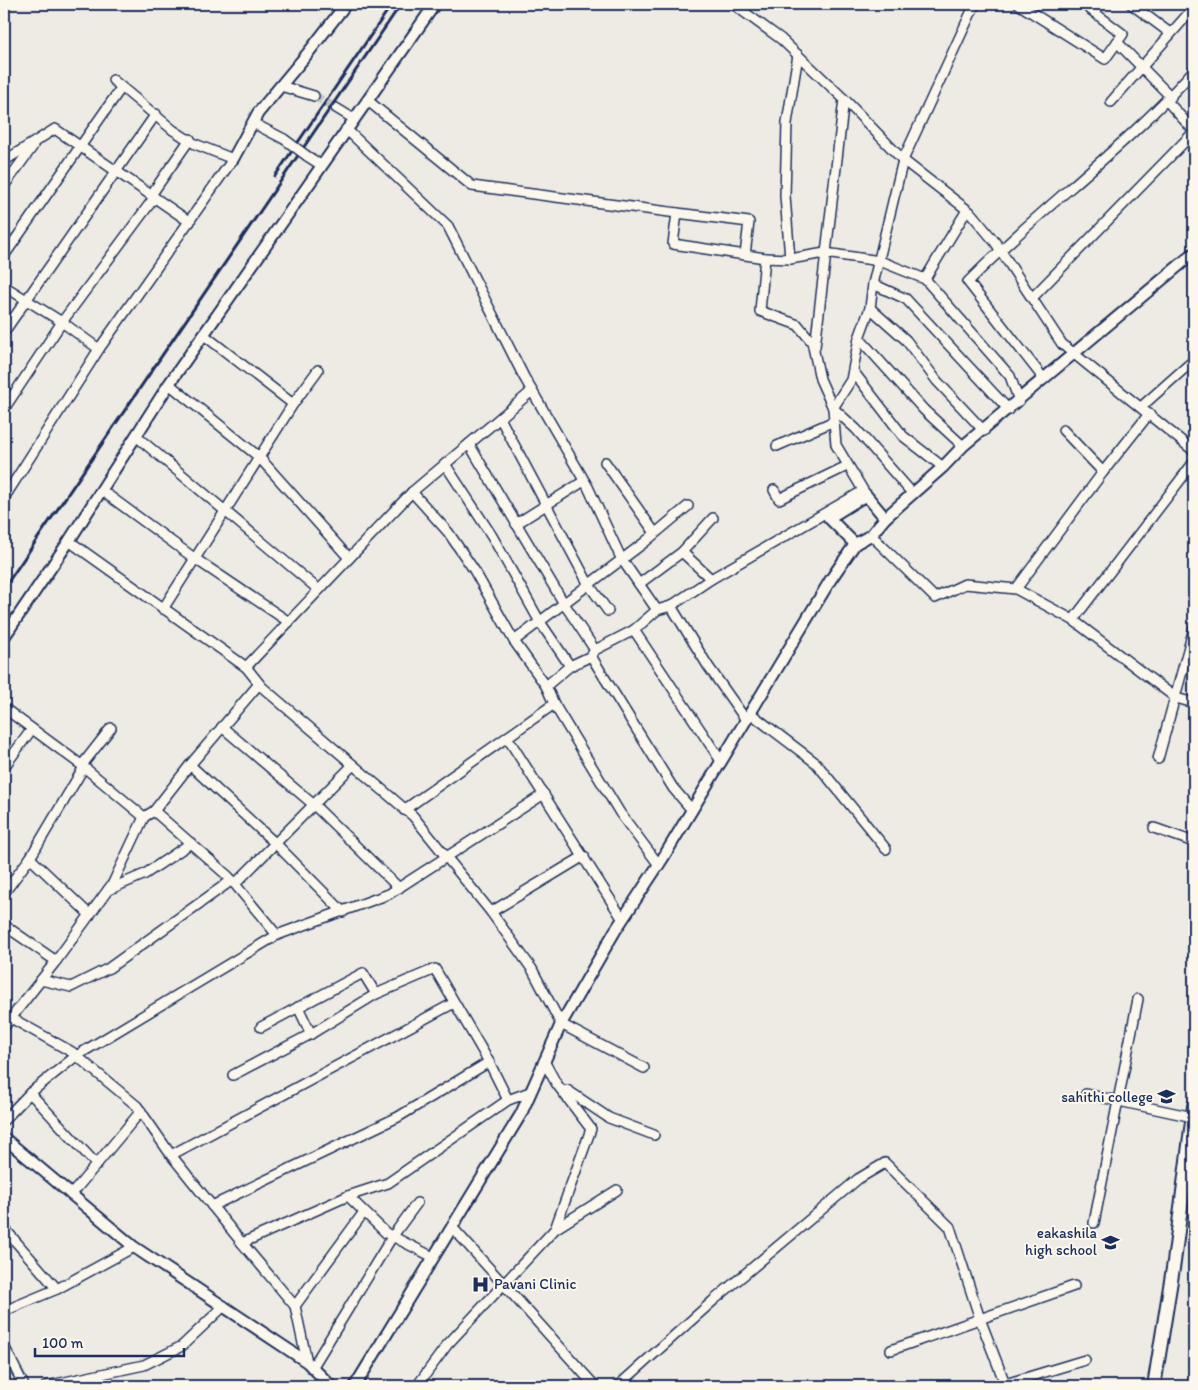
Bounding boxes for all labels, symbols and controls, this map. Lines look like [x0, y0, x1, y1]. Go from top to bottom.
school or university icon: sahithi college [1157, 1087, 1177, 1107]
place label: sahithi college [1061, 1088, 1153, 1106]
place label: eakashila high school [1025, 1224, 1098, 1259]
school or university icon: eakashila high school [1101, 1232, 1121, 1252]
hospital icon: Pavani Clinic [470, 1274, 490, 1294]
place label: Pavani Clinic [494, 1275, 576, 1293]
scale bar [35, 1325, 184, 1357]
text: 100 m [42, 1334, 84, 1352]

